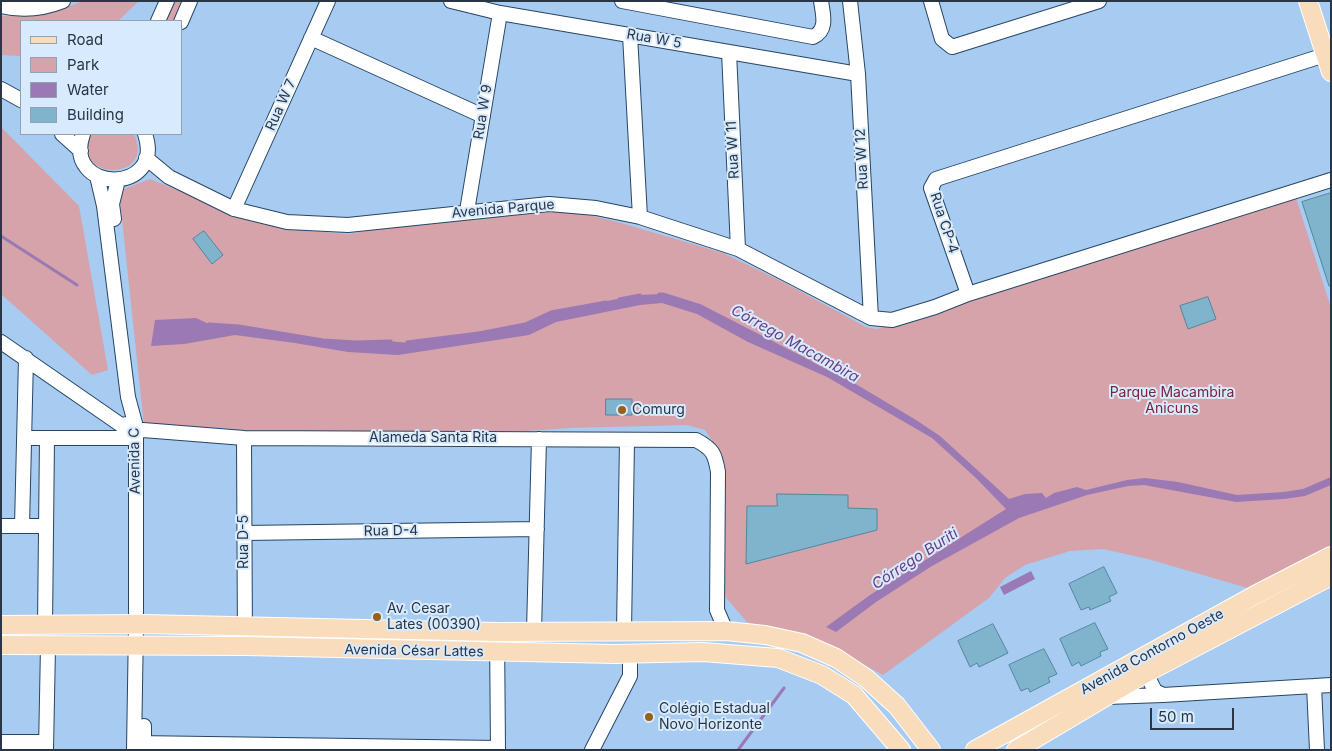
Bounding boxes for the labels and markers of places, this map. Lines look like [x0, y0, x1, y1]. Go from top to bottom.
place label: Comurg [632, 402, 685, 418]
marker: Comurg [616, 404, 628, 416]
place label: Av. Cesar Lates (00390) [387, 601, 481, 634]
marker: Av. Cesar Lates (00390) [371, 611, 383, 623]
place label: Colégio Estadual Novo Horizonte [659, 701, 770, 734]
marker: Colégio Estadual Novo Horizonte [643, 711, 655, 723]

